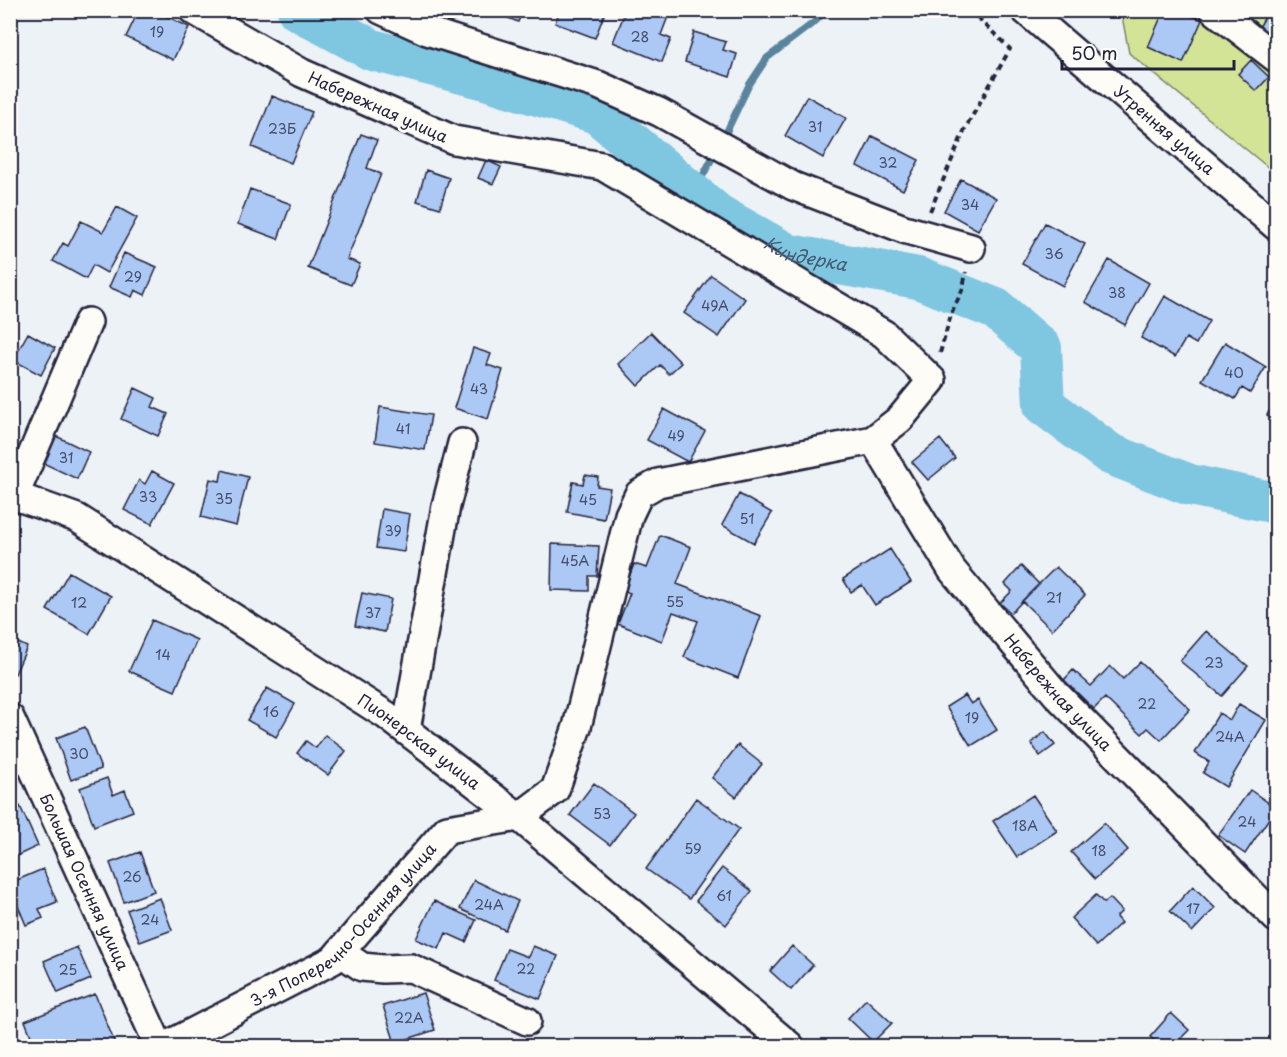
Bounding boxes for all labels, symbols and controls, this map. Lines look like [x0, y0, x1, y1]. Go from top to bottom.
house number: 19 [150, 21, 164, 42]
house number: 28 [631, 26, 649, 47]
scale bar [1062, 33, 1234, 71]
text: 50 m [1071, 39, 1118, 66]
street label: Набережная улица [305, 64, 452, 148]
street label: Утренняя улица [1109, 79, 1221, 180]
house number: 31 [808, 116, 822, 137]
house number: 23Б [268, 118, 296, 139]
house number: 32 [879, 152, 897, 173]
house number: 34 [961, 194, 979, 215]
water label: Киндерка [759, 228, 850, 277]
house number: 36 [1044, 243, 1064, 264]
house number: 29 [124, 266, 142, 287]
house number: 38 [1108, 282, 1126, 303]
house number: 49А [701, 295, 729, 316]
house number: 40 [1224, 362, 1244, 383]
house number: 43 [470, 378, 488, 399]
house number: 41 [396, 418, 410, 439]
house number: 49 [667, 425, 685, 446]
house number: 31 [59, 447, 73, 468]
house number: 33 [139, 486, 157, 507]
house number: 35 [215, 488, 233, 509]
house number: 45 [579, 489, 597, 510]
house number: 51 [740, 508, 754, 529]
house number: 39 [384, 520, 402, 541]
house number: 45А [561, 550, 590, 571]
house number: 21 [1046, 587, 1062, 608]
house number: 55 [666, 591, 684, 612]
house number: 12 [71, 592, 87, 613]
house number: 37 [365, 602, 382, 623]
street label: Набережная улица [999, 628, 1118, 756]
house number: 14 [155, 644, 171, 665]
house number: 23 [1205, 652, 1223, 673]
street label: Пионерская улица [354, 687, 486, 794]
house number: 22 [1138, 693, 1156, 714]
house number: 16 [263, 701, 279, 722]
house number: 19 [965, 707, 979, 728]
house number: 24А [1215, 726, 1245, 747]
house number: 30 [69, 743, 89, 764]
street label: Большая Осенняя улица [35, 789, 136, 974]
house number: 53 [593, 803, 611, 824]
house number: 24 [1238, 811, 1256, 832]
house number: 18А [1012, 815, 1038, 836]
street label: 3-я Поперечно-Осенняя улица [246, 837, 441, 1012]
house number: 59 [684, 838, 702, 859]
house number: 18 [1091, 840, 1107, 861]
house number: 26 [122, 866, 142, 887]
house number: 61 [716, 885, 732, 906]
house number: 24А [474, 894, 504, 915]
house number: 17 [1186, 898, 1200, 919]
house number: 24 [141, 909, 159, 930]
house number: 22 [517, 958, 535, 979]
house number: 25 [59, 959, 77, 980]
house number: 22А [394, 1007, 424, 1028]

